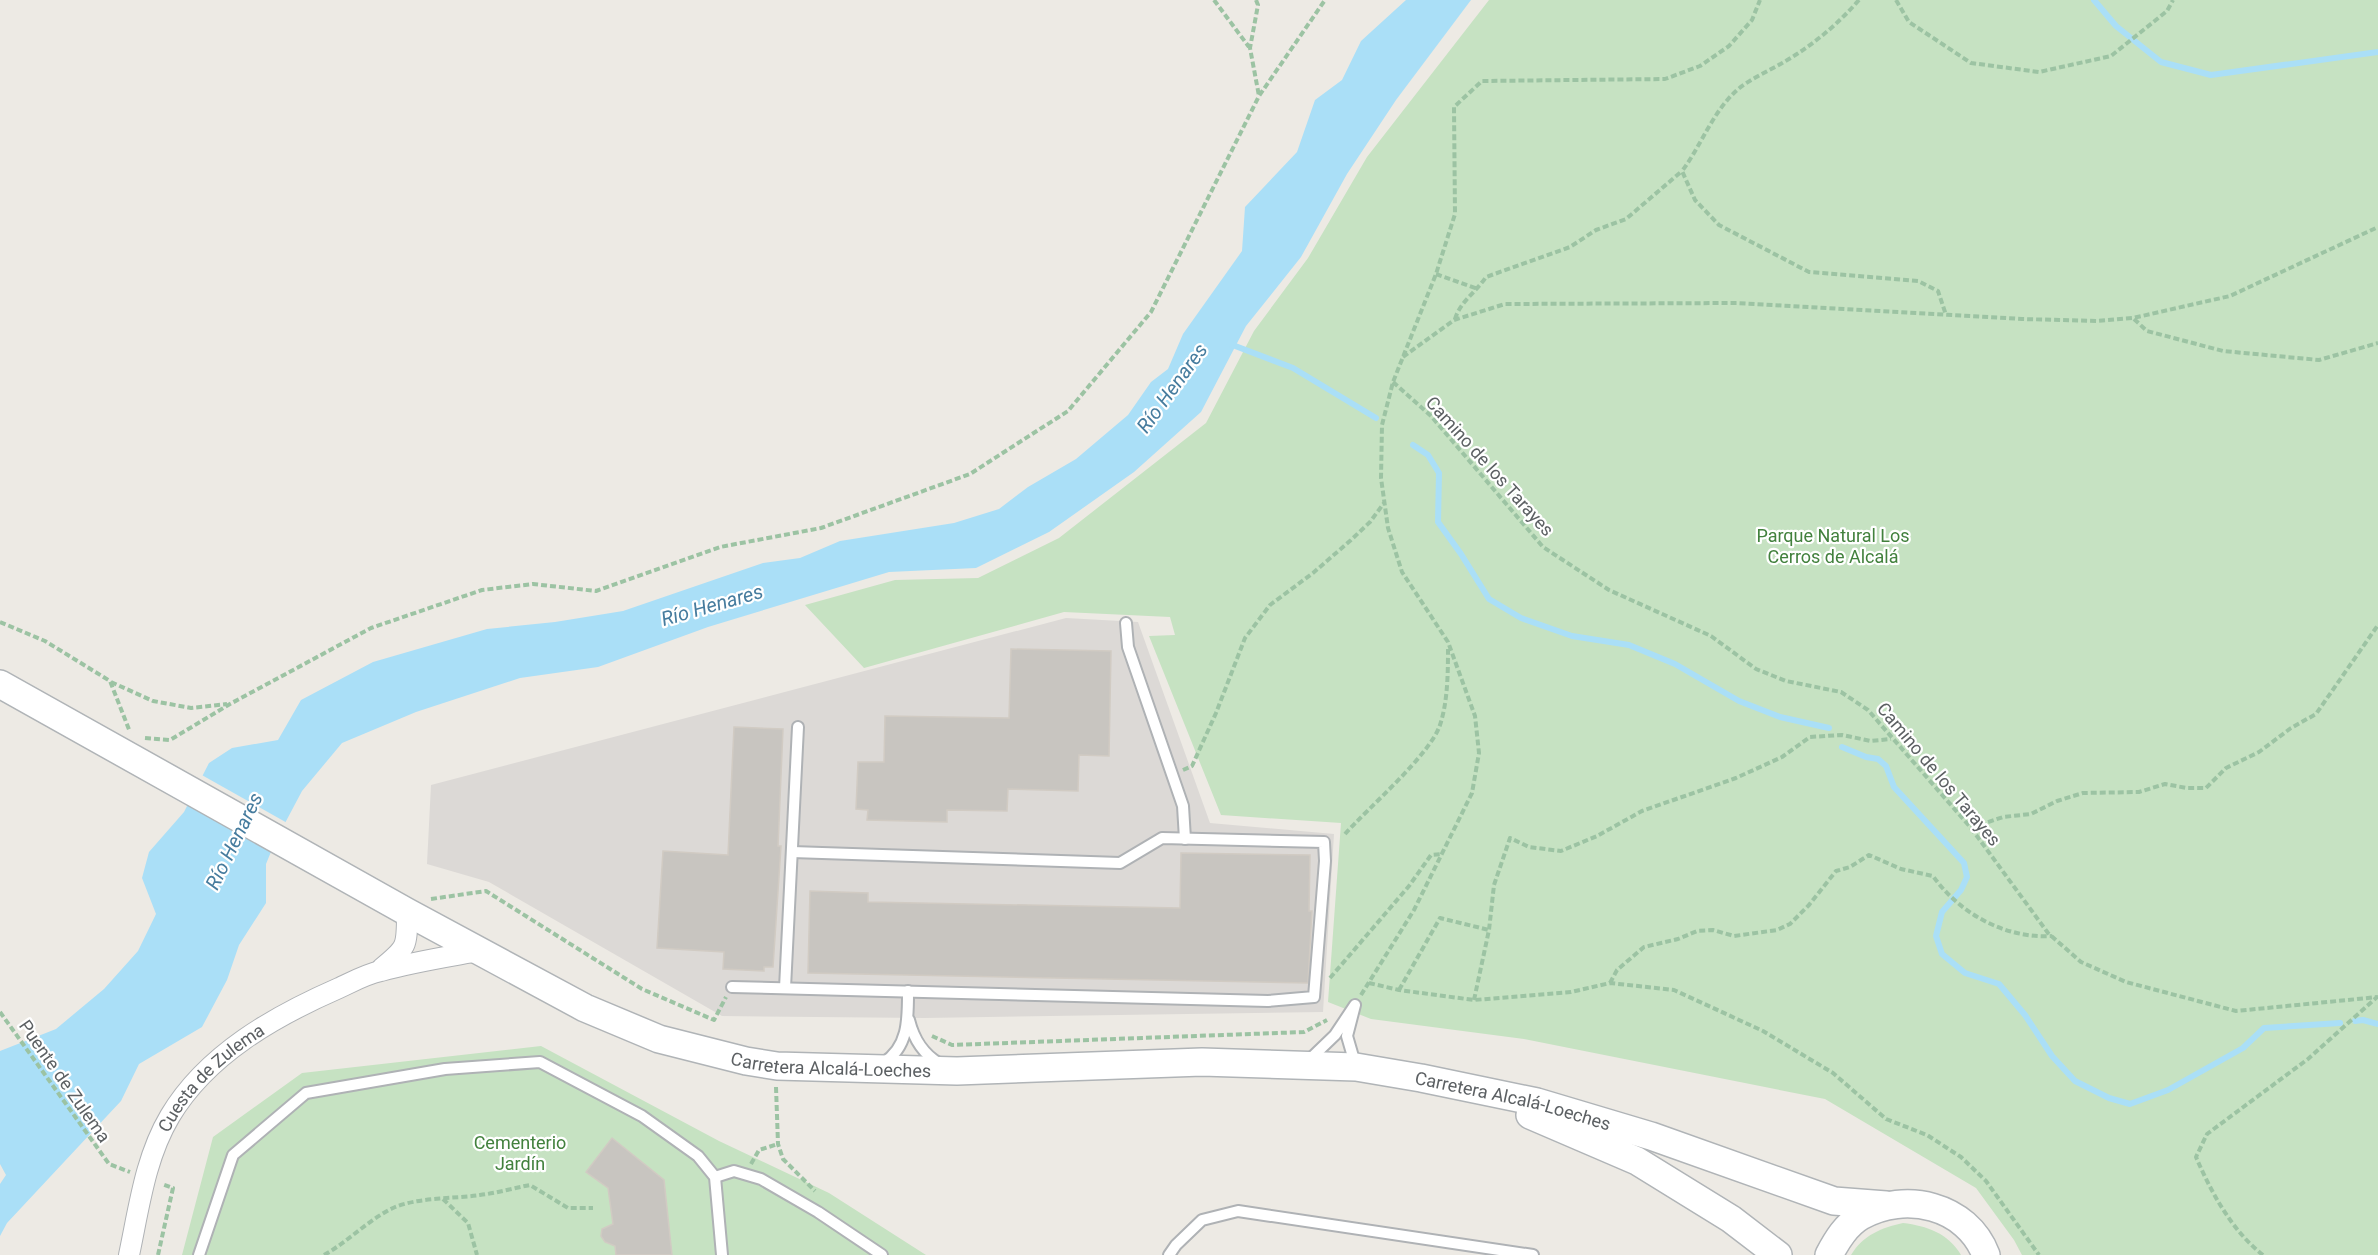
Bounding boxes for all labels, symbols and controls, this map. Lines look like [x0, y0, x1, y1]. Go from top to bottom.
water label: Río Henares [1131, 339, 1213, 437]
street label: Camino de los Tarayes [1422, 392, 1558, 540]
park label: Parque Natural Los Cerros de Alcalá [1756, 525, 1910, 567]
water label: Río Henares [658, 579, 766, 631]
street label: Camino de los Tarayes [1873, 698, 2005, 850]
water label: Río Henares [200, 789, 268, 893]
street label: Puente de Zulema [15, 1016, 115, 1146]
street label: Cuesta de Zulema [153, 1019, 268, 1135]
street label: Carretera Alcalá-Loeches [729, 1047, 932, 1081]
street label: Carretera Alcalá-Loeches [1413, 1067, 1613, 1134]
park label: Cementerio Jardín [474, 1132, 566, 1174]

